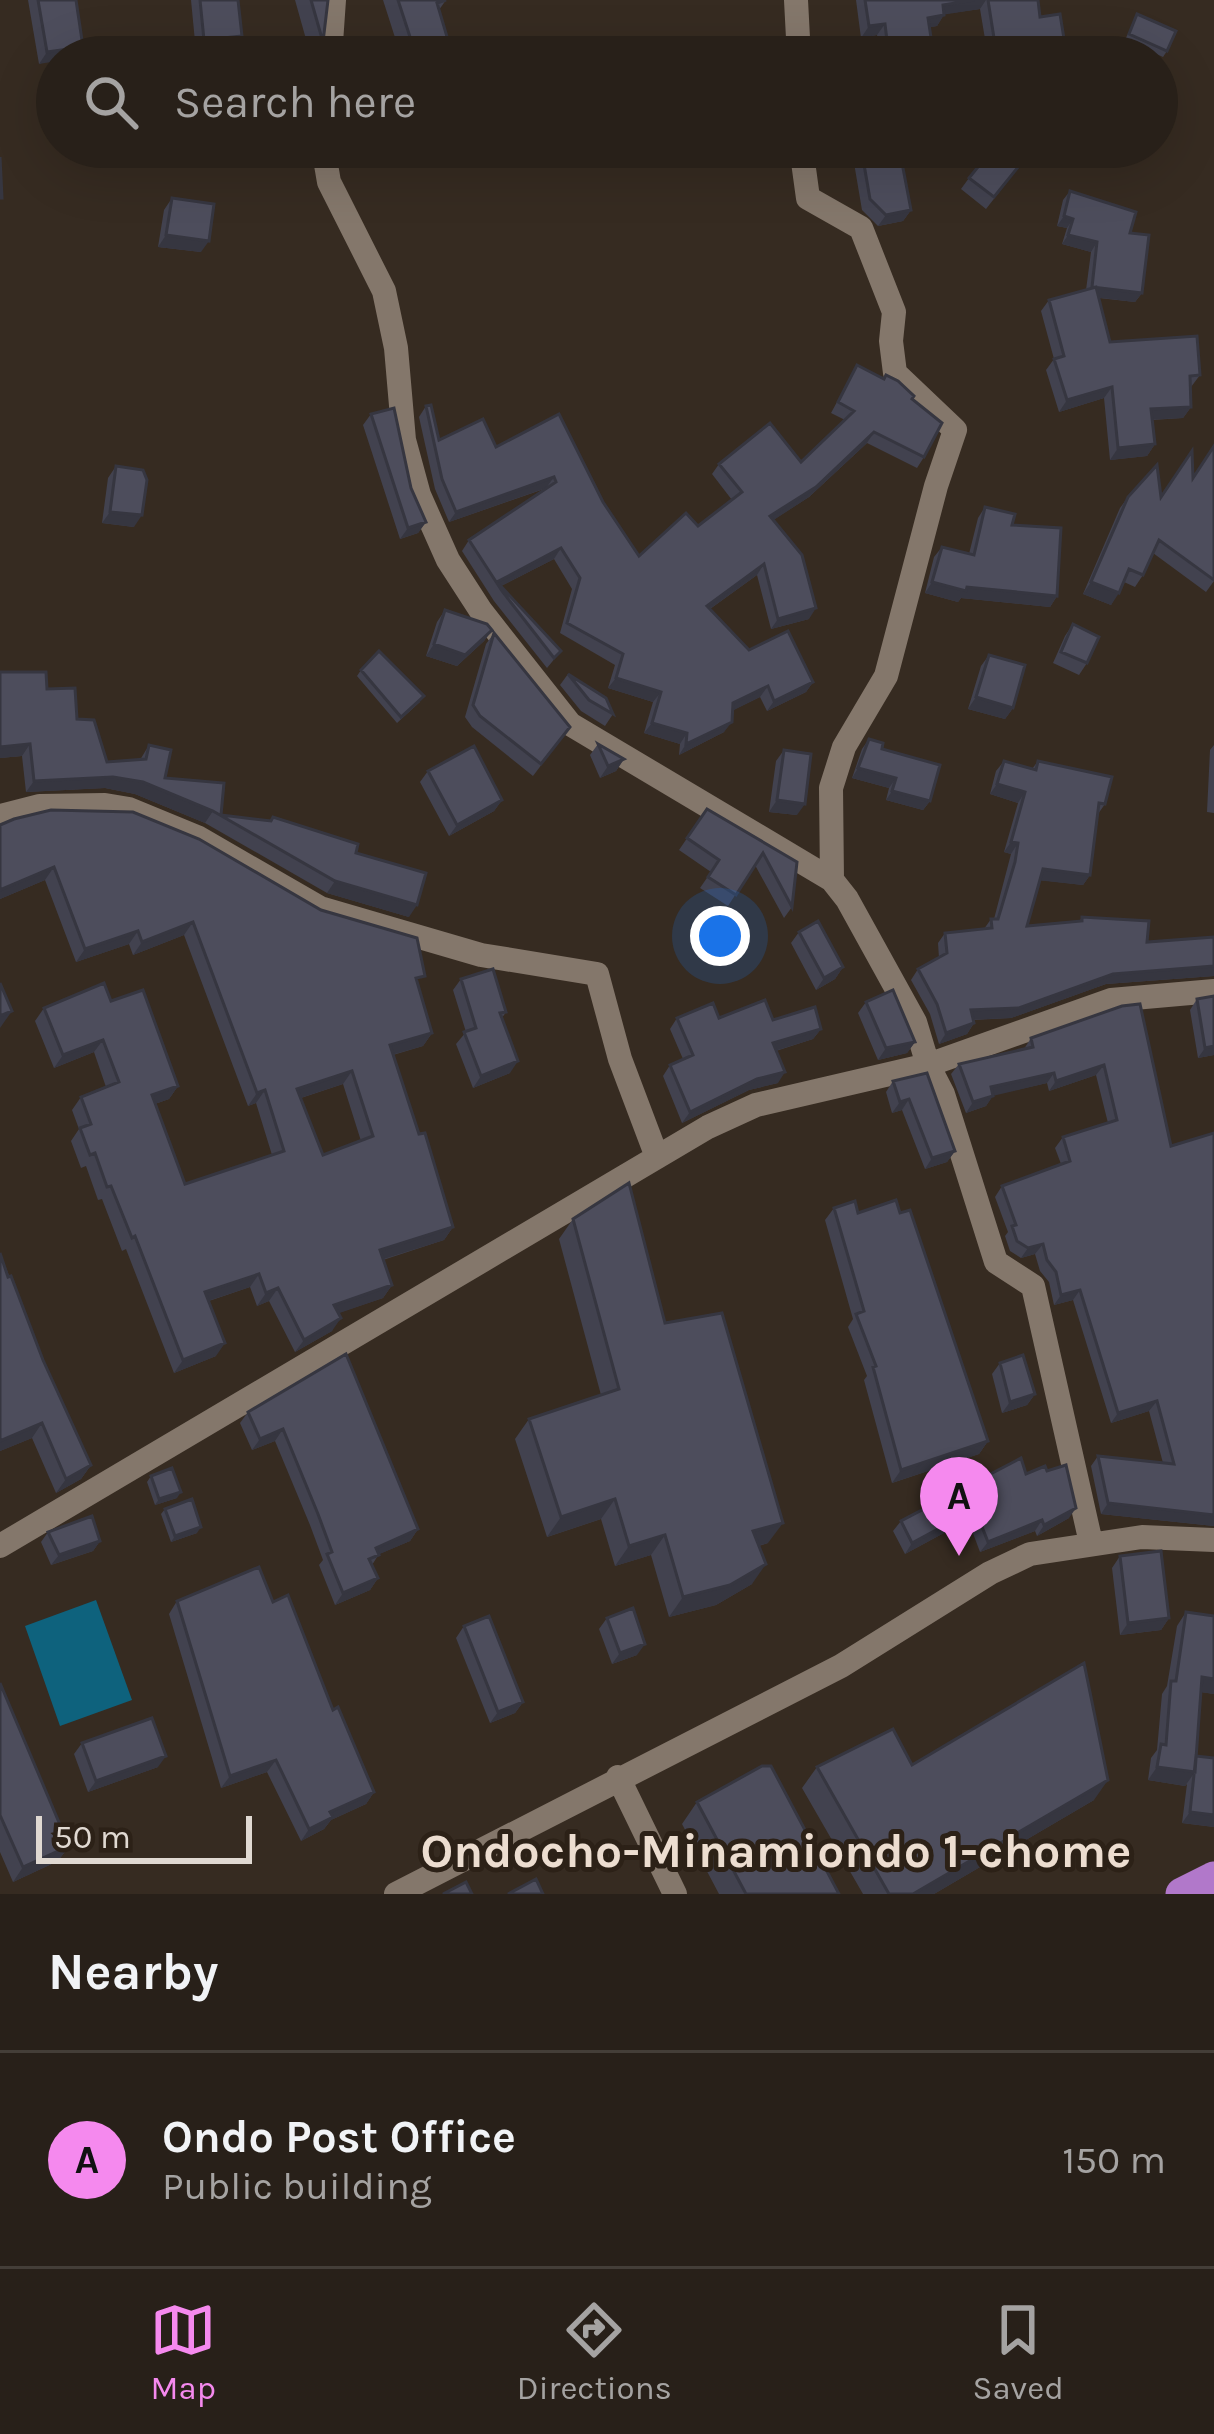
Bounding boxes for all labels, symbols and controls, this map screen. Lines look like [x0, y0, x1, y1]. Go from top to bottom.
search box [36, 36, 1178, 168]
icon: search [78, 69, 144, 135]
text: Search here [174, 76, 416, 128]
your location [690, 906, 750, 966]
pin: A [920, 1457, 998, 1556]
scale bar [36, 1810, 252, 1863]
text: 50 m [54, 1818, 131, 1856]
district label: Ondocho-Minamiondo 1-chome [420, 1823, 1132, 1879]
text: Nearby [48, 1942, 218, 2002]
text: Ondo Post Office [162, 2111, 516, 2163]
text: A [75, 2137, 99, 2183]
text: 150 m [1062, 2137, 1166, 2183]
text: Public building [162, 2163, 432, 2209]
tab: Map [150, 2297, 216, 2407]
tab: Directions [517, 2297, 672, 2407]
tab: Saved [973, 2297, 1064, 2407]

